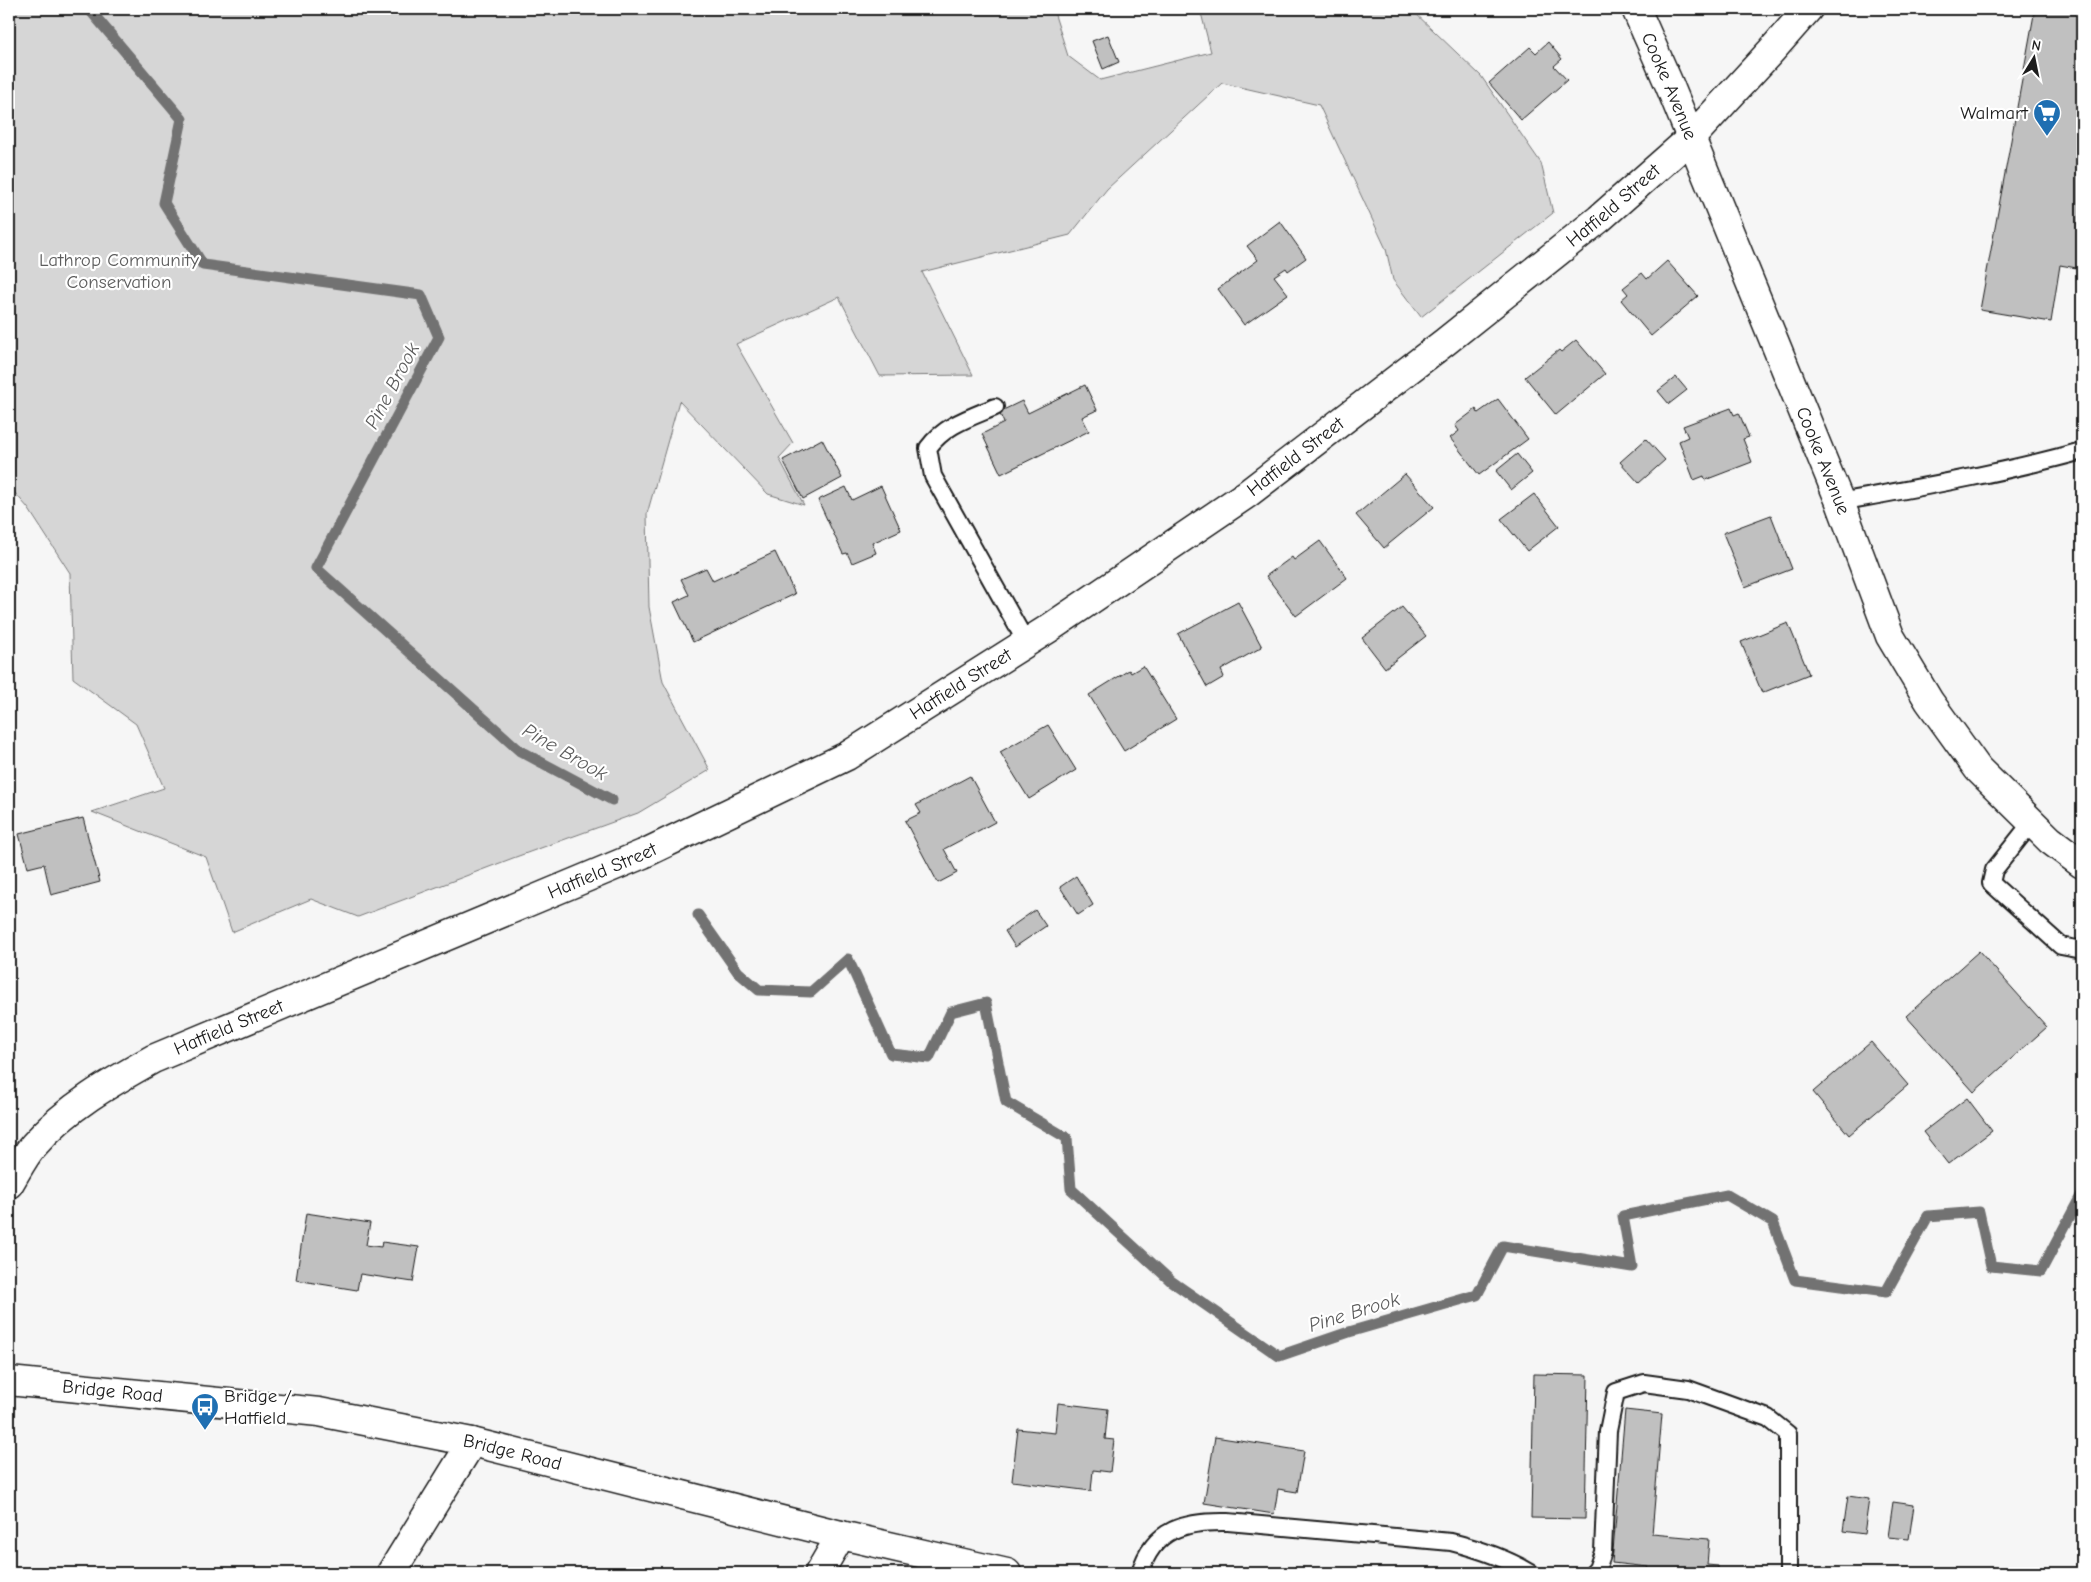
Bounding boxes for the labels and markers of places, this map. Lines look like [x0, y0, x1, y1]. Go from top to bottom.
supermarket icon: Walmart [2032, 98, 2062, 137]
place label: Walmart [1960, 102, 2029, 124]
place label: Bridge / Hatfield [224, 1385, 292, 1429]
bus stop icon: Bridge / Hatfield [190, 1392, 220, 1431]

